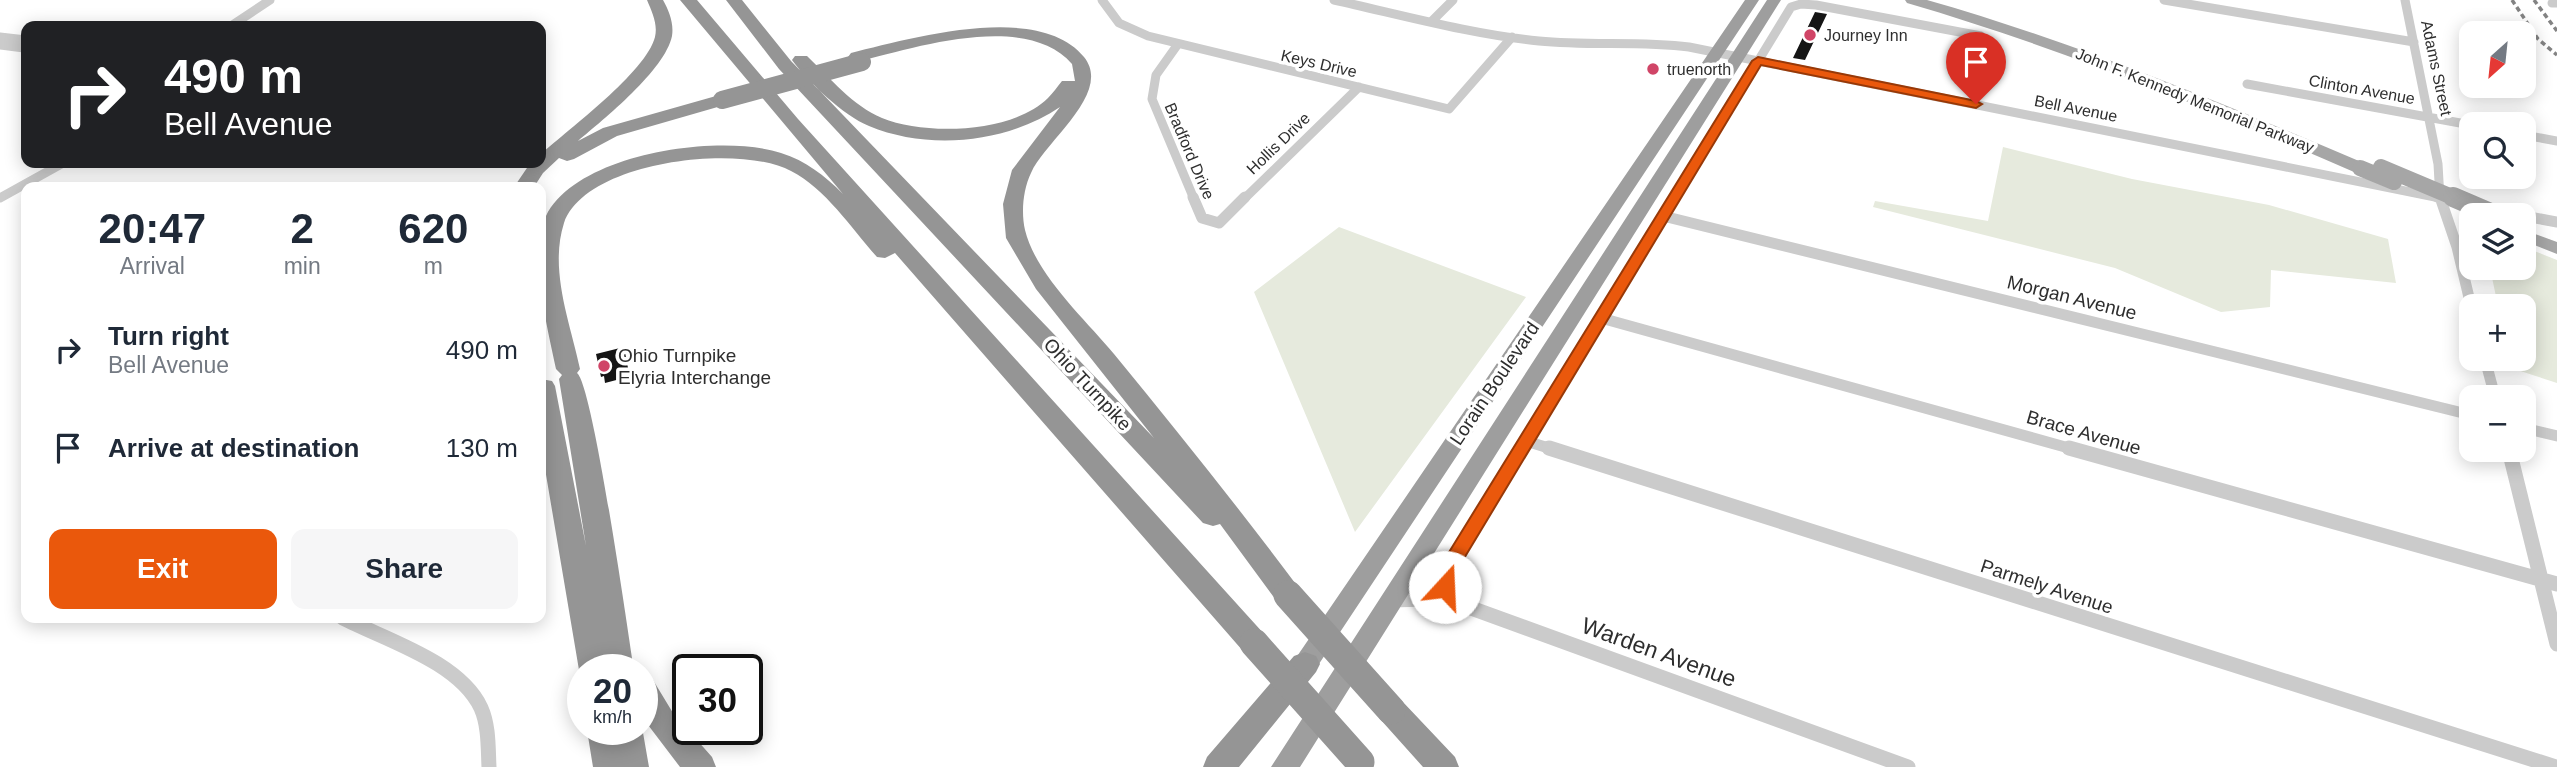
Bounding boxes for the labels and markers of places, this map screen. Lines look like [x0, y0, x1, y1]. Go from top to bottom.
marker: Journey Inn [1802, 27, 1818, 43]
place label: Journey Inn [1824, 27, 1908, 44]
pin [1946, 32, 2006, 104]
marker: truenorth [1645, 61, 1661, 77]
place label: truenorth [1667, 61, 1731, 78]
place label: Ohio Turnpike Elyria Interchange [618, 345, 771, 388]
marker: Ohio Turnpike Elyria Interchange [596, 358, 612, 374]

